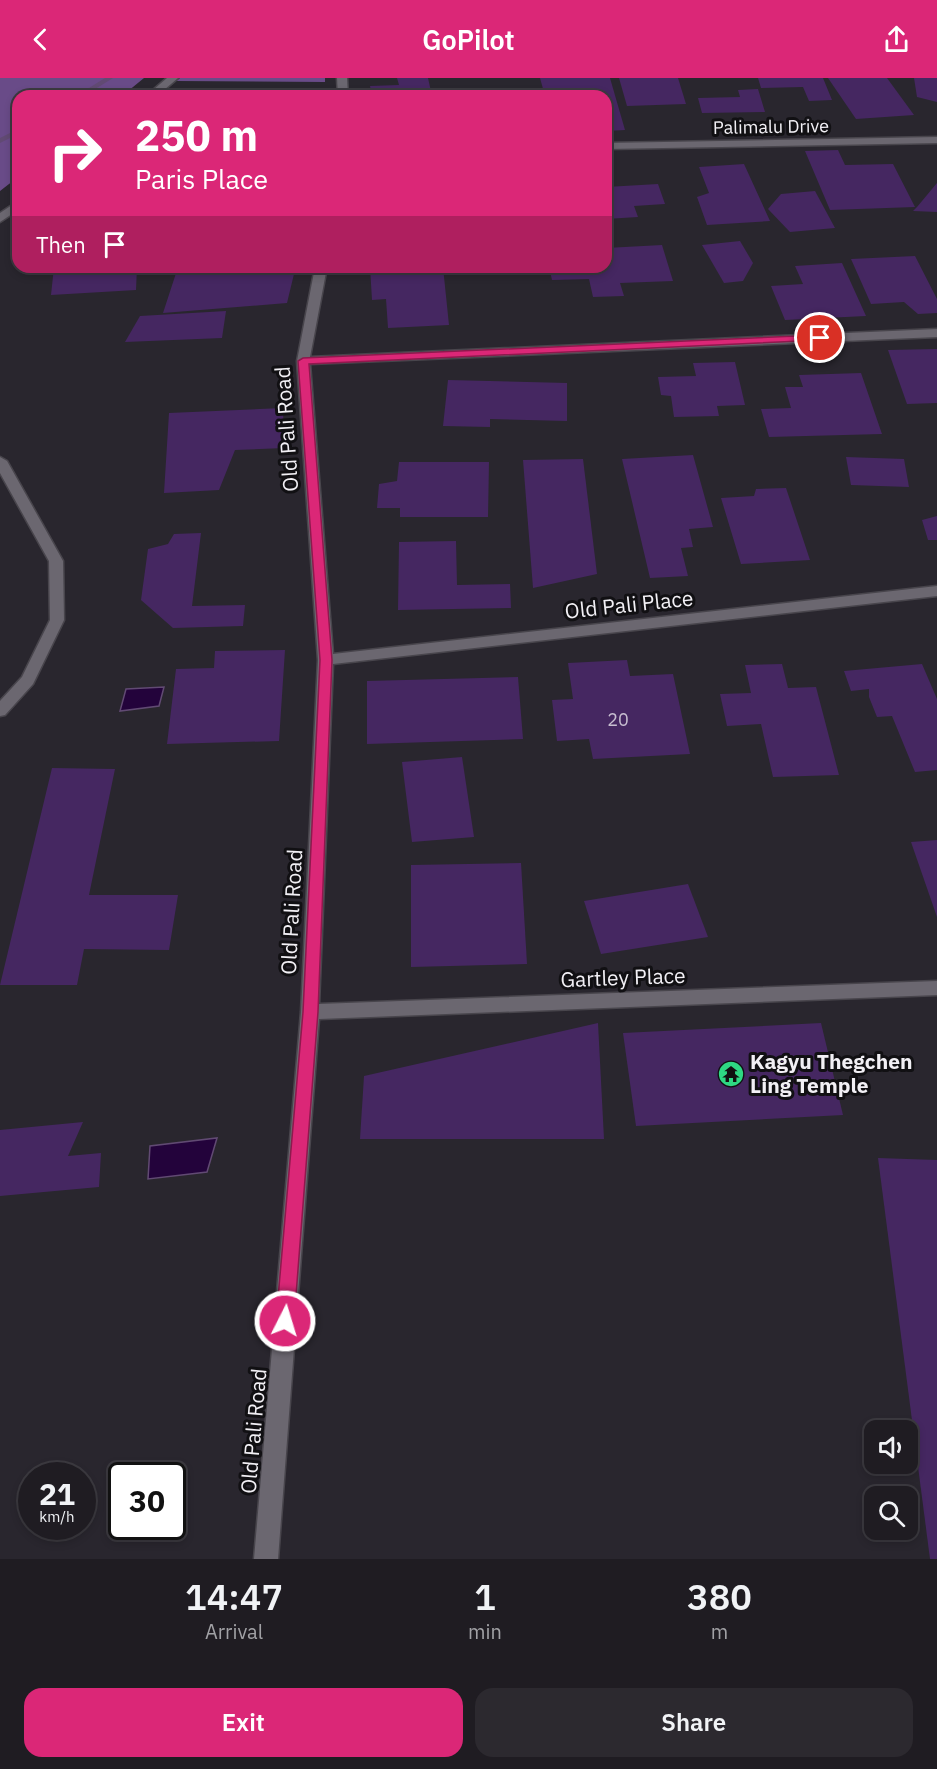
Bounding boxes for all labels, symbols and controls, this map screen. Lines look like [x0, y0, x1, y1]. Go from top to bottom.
text: GoPilot [422, 22, 515, 57]
icon: back [24, 23, 57, 56]
icon: share [880, 23, 913, 56]
text: 250 m [135, 108, 258, 163]
icon: right [36, 114, 114, 192]
street label: Palimalu Drive [713, 114, 829, 139]
text: Paris Place [135, 161, 268, 196]
icon: arrive [98, 228, 131, 261]
text: Then [36, 230, 86, 259]
pin [794, 312, 845, 363]
icon: arrive [803, 321, 836, 354]
street label: Old Pali Road [268, 365, 304, 493]
street label: Old Pali Place [563, 583, 694, 625]
house number: 20 [607, 708, 629, 731]
street label: Old Pali Road [274, 848, 308, 975]
street label: Gartley Place [560, 961, 686, 993]
place label: Kagyu Thegchen Ling Temple [750, 1047, 912, 1099]
temple icon: Kagyu Thegchen Ling Temple [716, 1059, 746, 1089]
position arrow [253, 1289, 317, 1353]
street label: Old Pali Road [234, 1367, 272, 1495]
map controls [864, 1420, 918, 1540]
button: sound [864, 1420, 918, 1474]
speed limit sign: 30 [108, 1462, 186, 1540]
text: 21 [39, 1474, 75, 1513]
button: search [864, 1486, 918, 1540]
text: km/h [39, 1507, 75, 1526]
text: 14:47 [185, 1573, 283, 1620]
text: 1 [474, 1573, 496, 1620]
text: 380 [687, 1573, 752, 1620]
text: Arrival [205, 1618, 263, 1645]
text: min [468, 1618, 502, 1645]
text: m [711, 1618, 728, 1645]
button: Exit [24, 1688, 463, 1757]
button: Share [475, 1688, 913, 1757]

